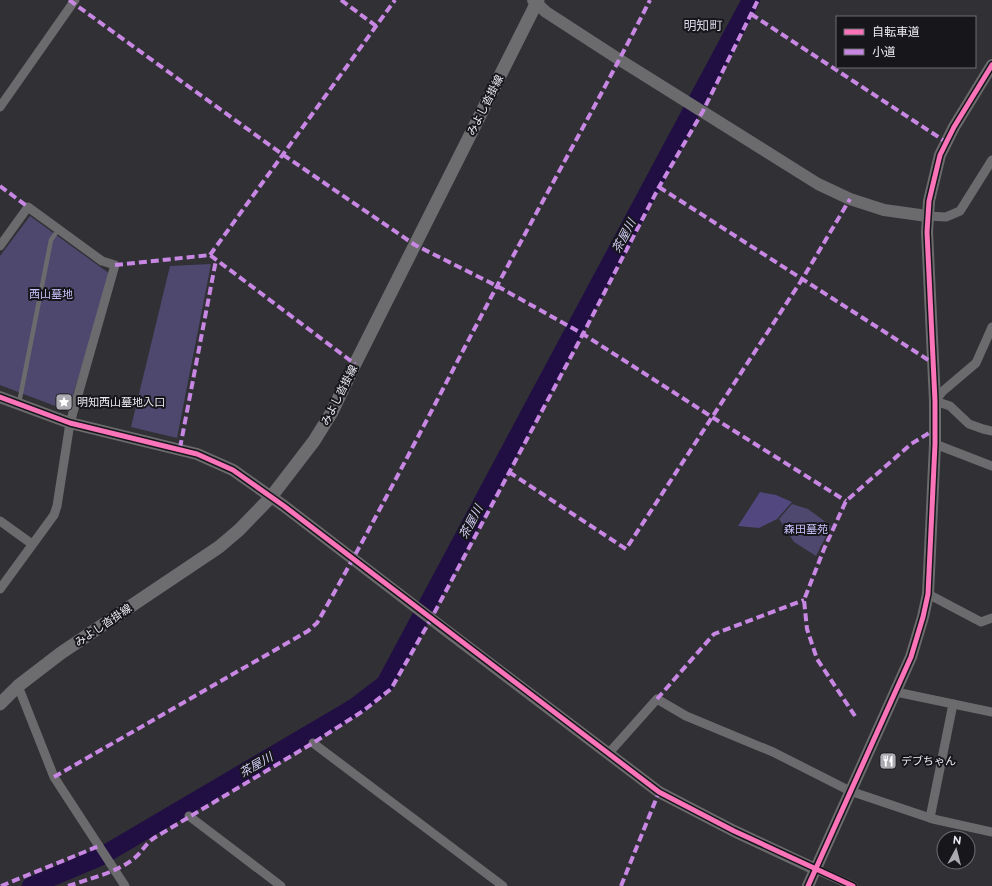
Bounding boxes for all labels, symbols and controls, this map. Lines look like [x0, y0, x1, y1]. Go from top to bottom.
legend [836, 16, 976, 68]
district label: 明知町 [683, 18, 723, 33]
text: 自転車道 [872, 25, 920, 39]
text: 小道 [872, 45, 896, 59]
street label: みよし沓掛線 [465, 73, 506, 138]
water label: 茶屋川 [609, 215, 640, 255]
park label: 西山墓地 [29, 288, 73, 301]
street label: みよし沓掛線 [319, 363, 360, 428]
place icon: 明知西山墓地入口 [54, 392, 74, 412]
place label: 明知西山墓地入口 [77, 396, 165, 409]
water label: 茶屋川 [456, 501, 487, 541]
park label: 森田墓苑 [784, 523, 828, 536]
street label: みよし沓掛線 [72, 602, 134, 649]
water label: 茶屋川 [237, 749, 277, 780]
restaurant icon: デブちゃん [878, 751, 898, 771]
place label: デブちゃん [901, 755, 956, 768]
north arrow [936, 830, 976, 870]
text: N [952, 834, 962, 848]

